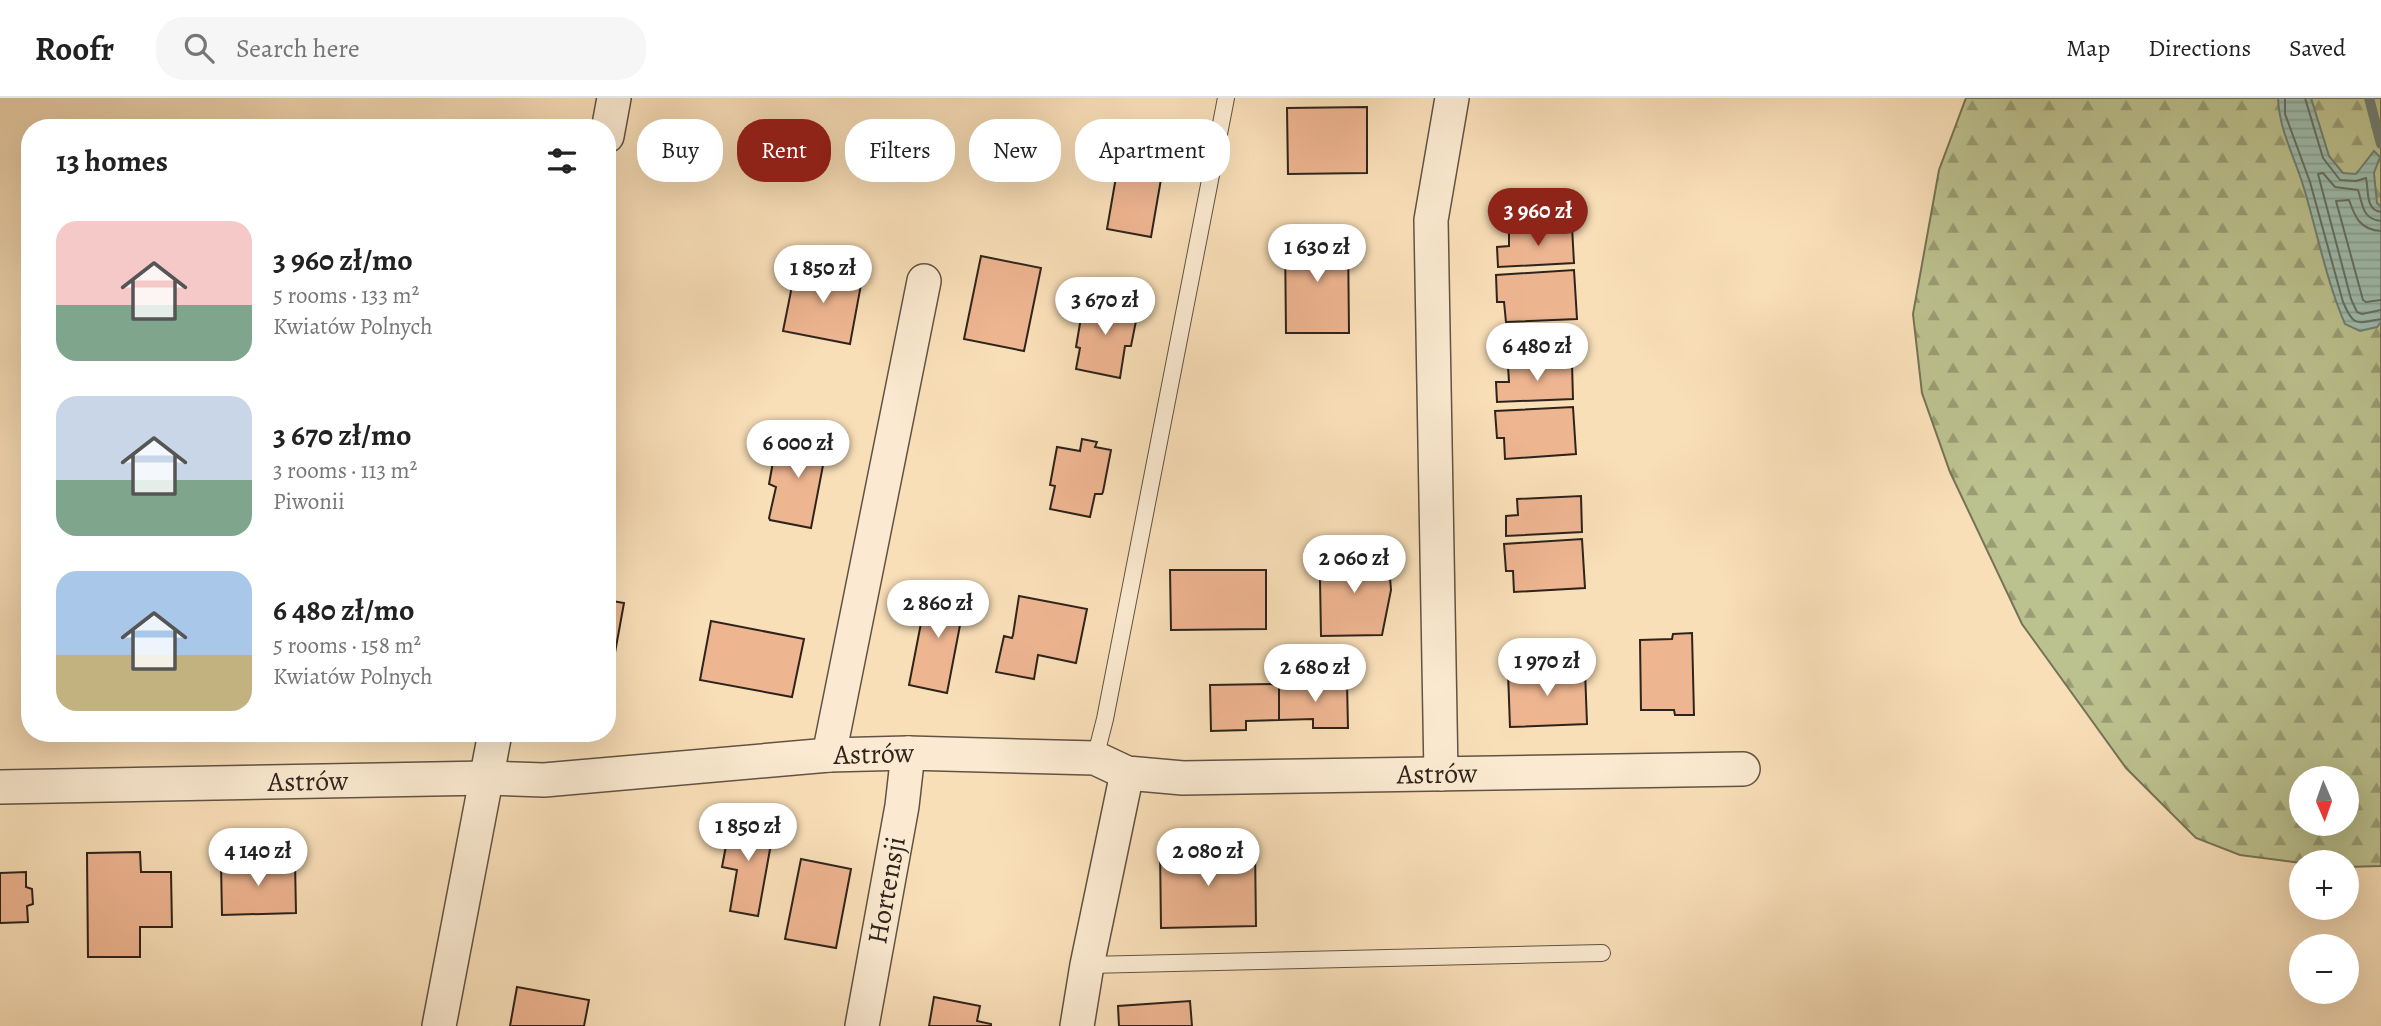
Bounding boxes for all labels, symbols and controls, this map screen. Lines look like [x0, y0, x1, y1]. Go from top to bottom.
search box [156, 17, 646, 80]
text: Roofr [35, 26, 114, 71]
icon: search [180, 29, 218, 67]
text: Search here [236, 31, 360, 66]
text: Map [2066, 32, 2110, 64]
text: Directions [2148, 32, 2251, 64]
text: Saved [2289, 32, 2346, 64]
chip: Buy [637, 119, 723, 182]
chip: Rent [737, 119, 831, 182]
chip: Filters [845, 119, 955, 182]
chip: New [969, 119, 1061, 182]
chip: Apartment [1075, 119, 1230, 182]
text: 13 homes [56, 141, 168, 181]
icon: filters [543, 142, 581, 180]
pin: 3 960 zł [1466, 188, 1610, 248]
text: 3 960 zł [1504, 195, 1572, 226]
pin: 1 630 zł [1245, 225, 1389, 284]
text: 1 630 zł [1284, 231, 1350, 262]
text: 3 960 zł/mo [273, 240, 413, 280]
pin: 1 850 zł [751, 246, 895, 305]
icon: home [112, 249, 196, 333]
text: 1 850 zł [790, 252, 856, 283]
pin: 3 670 zł [1033, 278, 1177, 337]
text: 5 rooms · 133 m² [273, 280, 419, 311]
text: 3 670 zł [1071, 284, 1139, 315]
text: Kwiatów Polnych [273, 311, 432, 342]
pin: 6 480 zł [1465, 324, 1609, 383]
text: 6 480 zł [1502, 330, 1572, 361]
text: 3 670 zł/mo [273, 415, 412, 455]
pin: 6 000 zł [726, 420, 870, 480]
icon: home [112, 424, 196, 508]
text: 6 000 zł [763, 427, 833, 458]
text: 3 rooms · 113 m² [273, 455, 417, 486]
text: Piwonii [273, 486, 345, 517]
pin: 2 060 zł [1282, 536, 1426, 595]
text: 2 060 zł [1319, 542, 1389, 573]
pin: 2 860 zł [866, 580, 1010, 640]
text: 2 860 zł [903, 587, 973, 618]
text: 6 480 zł/mo [273, 590, 414, 630]
icon: home [112, 599, 196, 683]
text: 5 rooms · 158 m² [273, 630, 421, 661]
pin: 1 970 zł [1475, 638, 1619, 698]
pin: 2 680 zł [1243, 644, 1387, 704]
text: 1 970 zł [1514, 645, 1580, 676]
text: 2 680 zł [1280, 651, 1350, 682]
text: Kwiatów Polnych [273, 661, 432, 692]
street label: Astrów [832, 734, 915, 774]
street label: Astrów [1396, 754, 1478, 794]
street label: Astrów [266, 762, 349, 801]
north arrow [2289, 766, 2359, 836]
map controls [2289, 766, 2359, 1004]
pin: 1 850 zł [676, 804, 820, 863]
text: 1 850 zł [715, 810, 781, 841]
pin: 4 140 zł [186, 828, 330, 888]
pin: 2 080 zł [1136, 828, 1280, 888]
street label: Hortensji [858, 833, 915, 947]
text: 4 140 zł [225, 835, 291, 866]
text: 2 080 zł [1173, 835, 1243, 866]
button: + [2289, 850, 2359, 920]
button: − [2289, 934, 2359, 1004]

